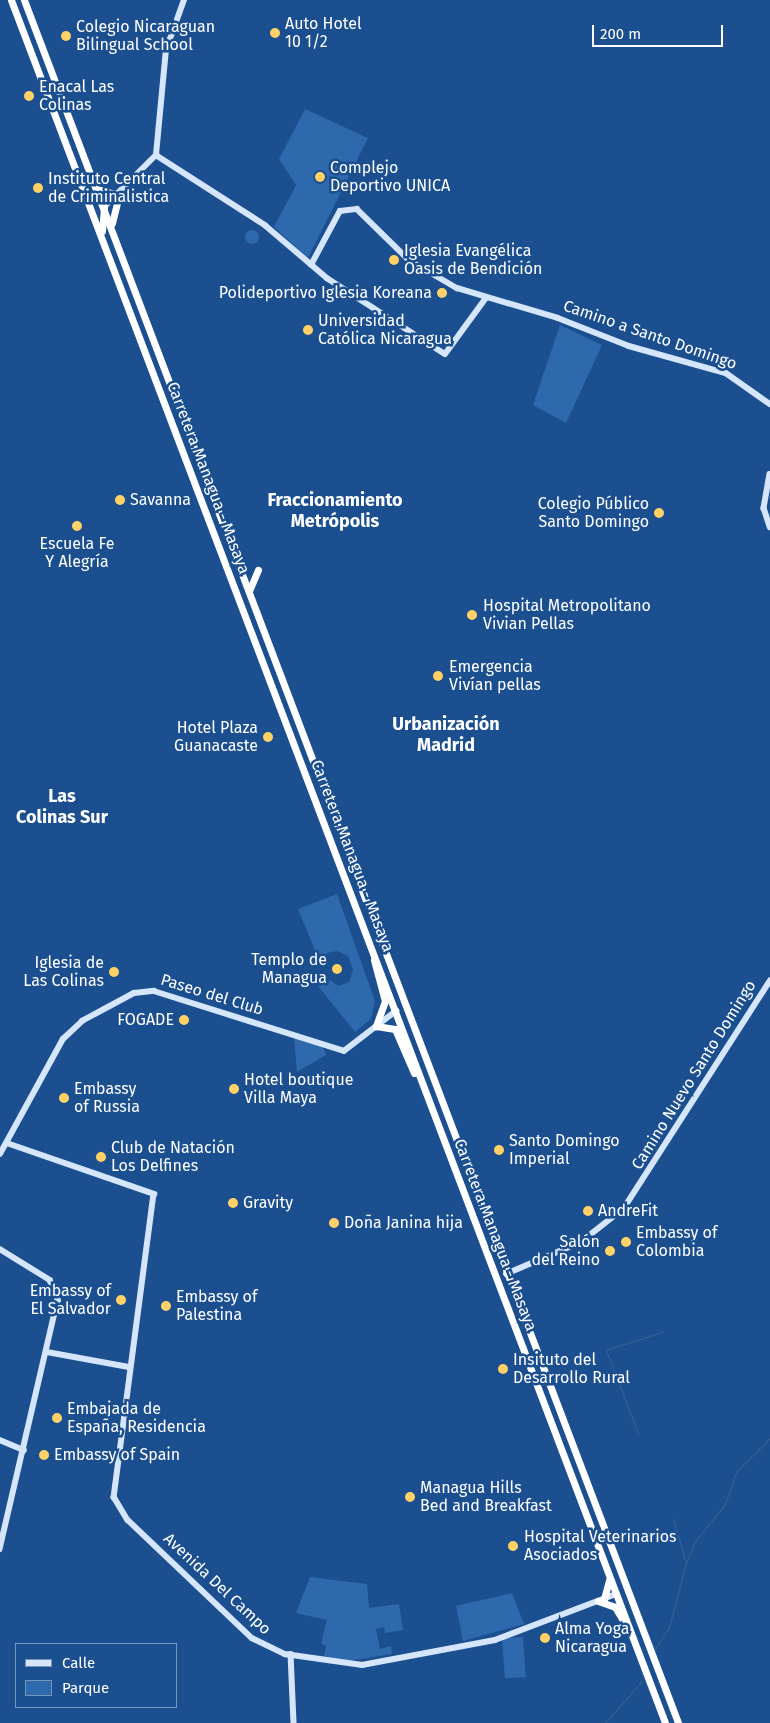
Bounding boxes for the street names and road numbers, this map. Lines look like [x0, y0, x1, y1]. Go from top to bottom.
street label: Camino a Santo Domingo [561, 296, 739, 374]
street label: Carretera Managua - Masaya [162, 379, 254, 577]
street label: Carretera Managua - Masaya [306, 757, 398, 955]
street label: Paseo del Club [158, 970, 266, 1020]
street label: Camino Nuevo Santo Domingo [628, 977, 760, 1173]
street label: Carretera Managua - Masaya [449, 1136, 541, 1334]
street label: Avenida Del Campo [159, 1529, 275, 1639]

